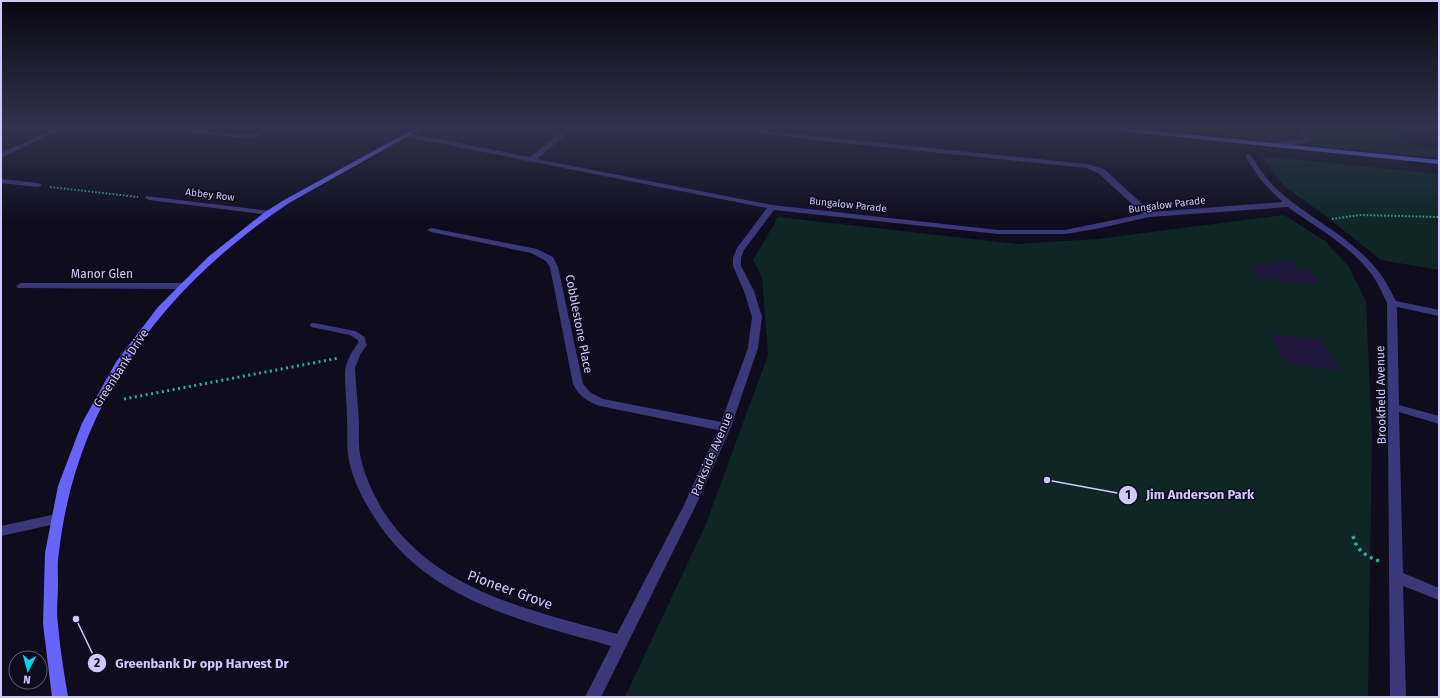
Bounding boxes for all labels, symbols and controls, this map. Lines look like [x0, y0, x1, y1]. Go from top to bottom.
street label: Abbey Row [185, 186, 235, 204]
street label: Bungalow Parade [1128, 194, 1206, 216]
street label: Bungalow Parade [809, 195, 887, 215]
street label: Manor Glen [71, 267, 133, 281]
street label: Cobblestone Place [563, 274, 595, 374]
street label: Greenbank Drive [91, 326, 151, 410]
street label: Brookfield Avenue [1373, 345, 1389, 445]
street label: Parkside Avenue [688, 410, 736, 498]
callout: Jim Anderson Park [1118, 482, 1262, 507]
text: Jim Anderson Park [1145, 487, 1255, 502]
text: 1 [1125, 488, 1131, 502]
street label: Pioneer Grove [465, 567, 555, 613]
north arrow [8, 650, 48, 690]
callout: Greenbank Dr opp Harvest Dr [87, 651, 296, 676]
text: 2 [94, 656, 100, 670]
text: Greenbank Dr opp Harvest Dr [115, 656, 289, 671]
text: N [23, 673, 31, 686]

